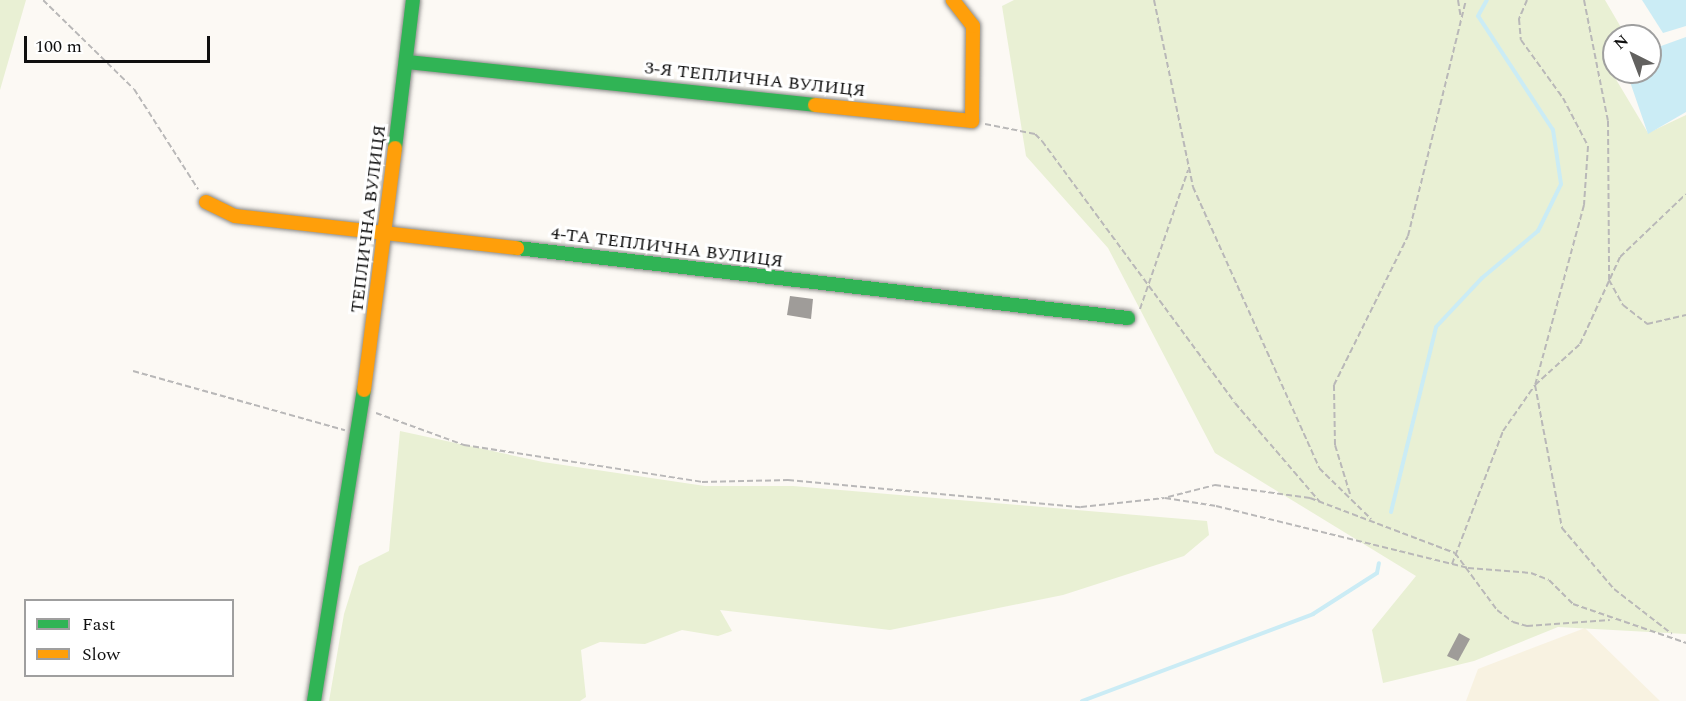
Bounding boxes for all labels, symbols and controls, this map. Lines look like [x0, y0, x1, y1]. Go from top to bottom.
scale bar [27, 24, 213, 62]
north arrow [1602, 24, 1662, 84]
text: N [1608, 29, 1634, 55]
text: 100 m [35, 33, 82, 60]
street label: 3-Я ТЕПЛИЧНА ВУЛИЦЯ [644, 58, 866, 102]
street label: ТЕПЛИЧНА ВУЛИЦЯ [347, 124, 391, 314]
street label: 4-ТА ТЕПЛИЧНА ВУЛИЦЯ [550, 223, 784, 273]
legend [24, 599, 234, 677]
text: Fast [82, 611, 115, 638]
text: Slow [82, 641, 120, 668]

